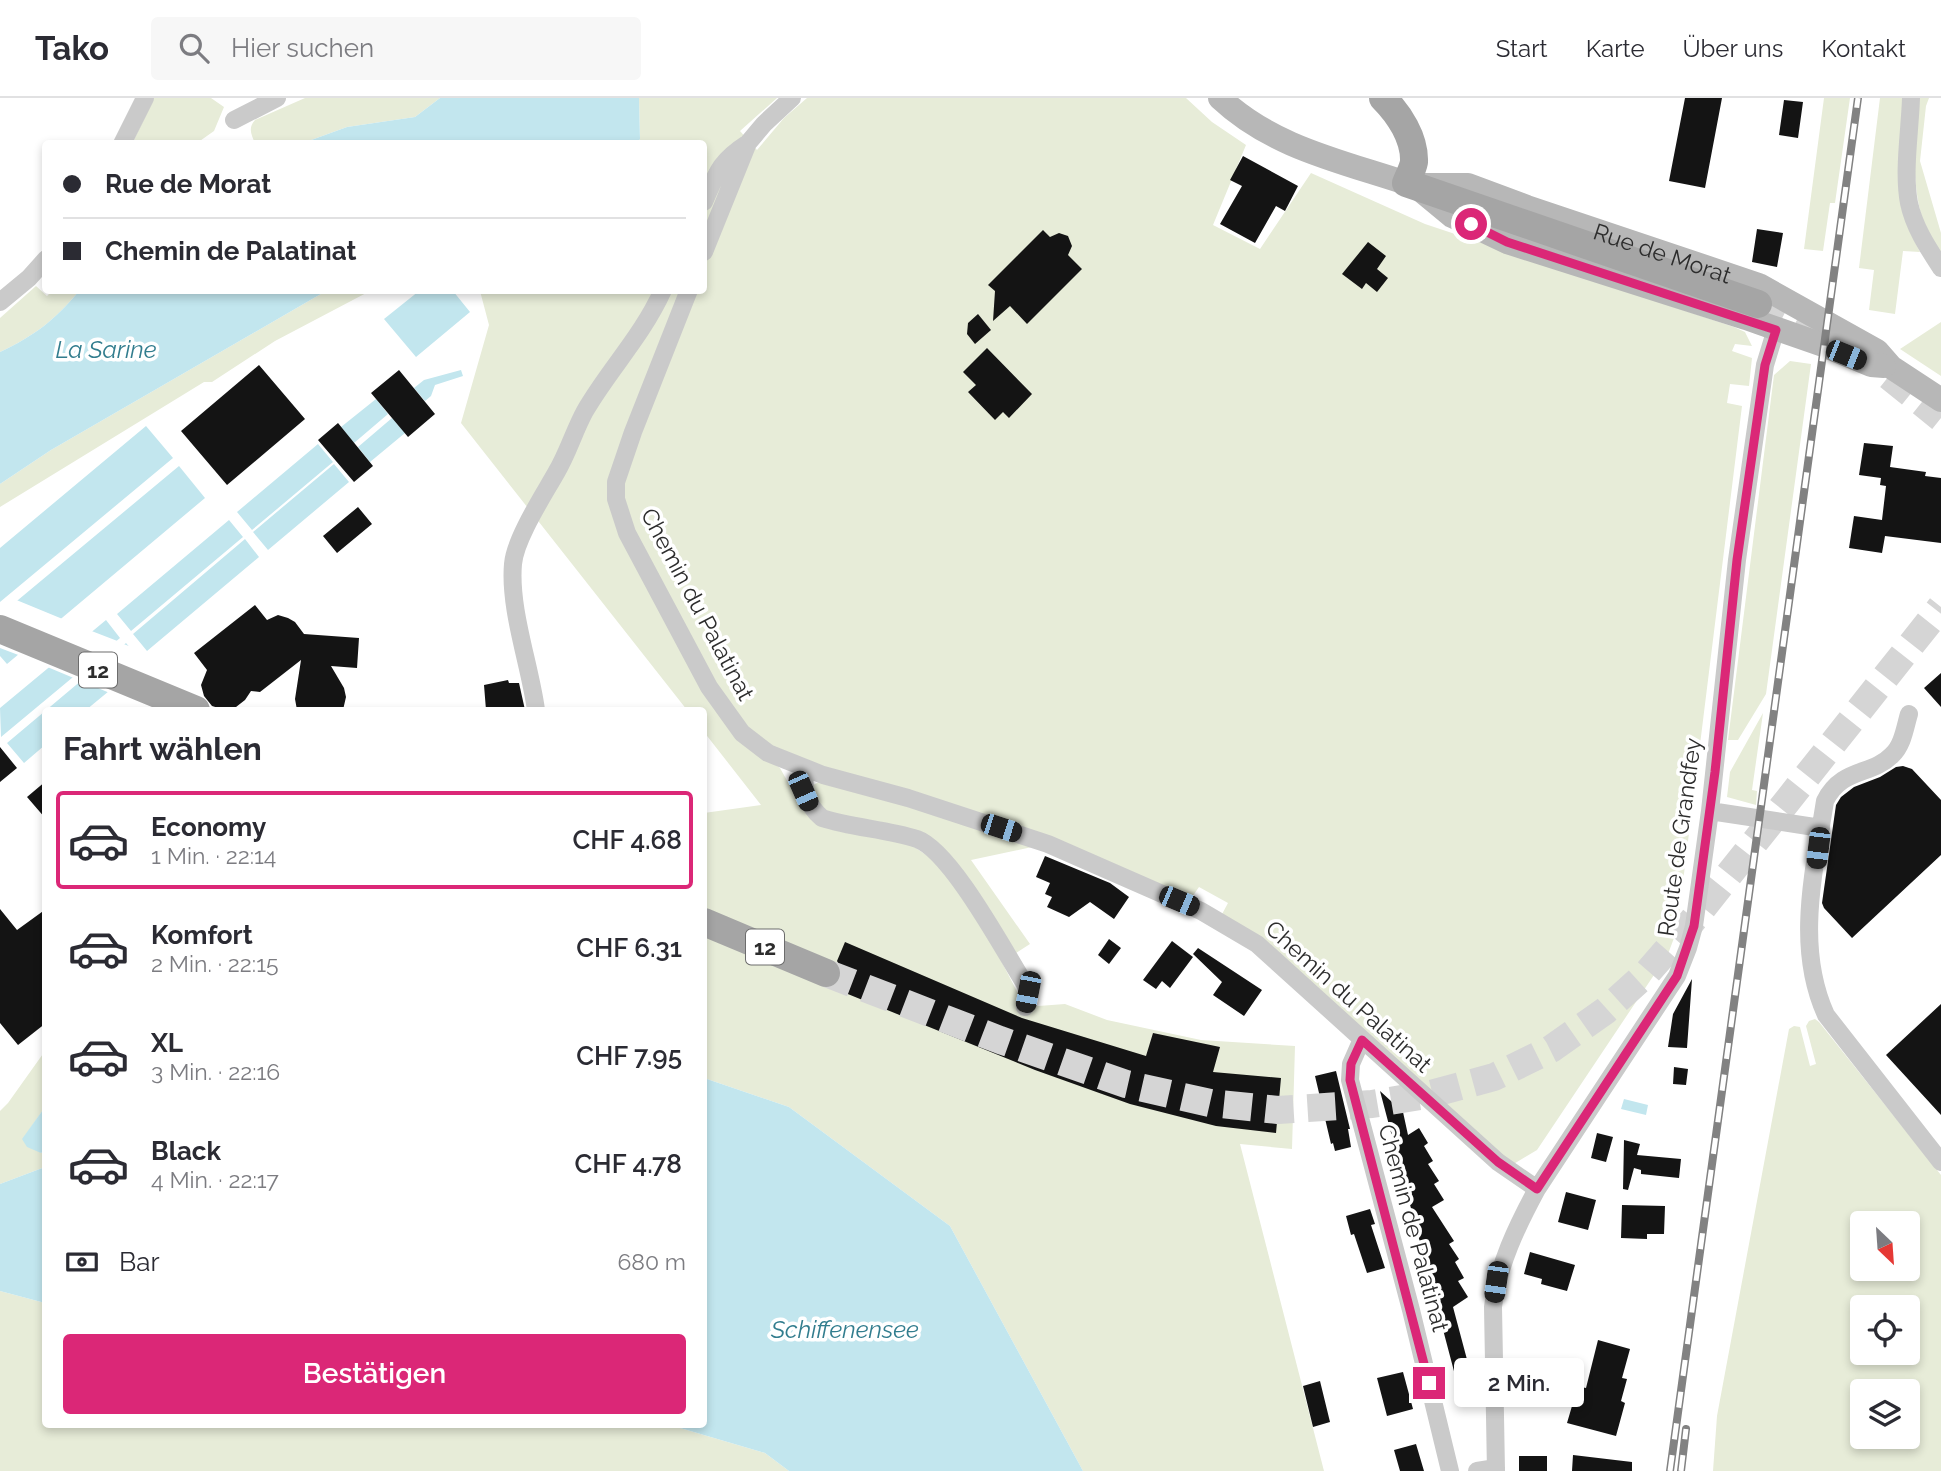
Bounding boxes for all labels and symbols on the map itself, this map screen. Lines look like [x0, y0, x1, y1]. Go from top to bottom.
route start [1455, 208, 1487, 240]
street label: Rue de Morat [1590, 217, 1735, 288]
water label: La Sarine [55, 335, 157, 364]
car [1823, 337, 1870, 373]
street label: Chemin du Palatinat [636, 503, 760, 705]
road number: 12 [79, 652, 117, 688]
street label: Route de Grandfey [1652, 736, 1706, 938]
car [785, 768, 822, 814]
car [978, 812, 1025, 844]
car [1806, 826, 1831, 870]
car [1156, 883, 1203, 919]
street label: Chemin du Palatinat [1261, 914, 1438, 1078]
road number: 12 [746, 930, 784, 964]
car [1014, 969, 1043, 1015]
street label: Chemin de Palatinat [1373, 1121, 1455, 1335]
north arrow [1850, 1211, 1920, 1281]
car [1483, 1260, 1510, 1304]
water label: Schiffenensee [770, 1315, 919, 1344]
callout: 2 Min. [1454, 1358, 1583, 1408]
route end [1413, 1367, 1445, 1399]

